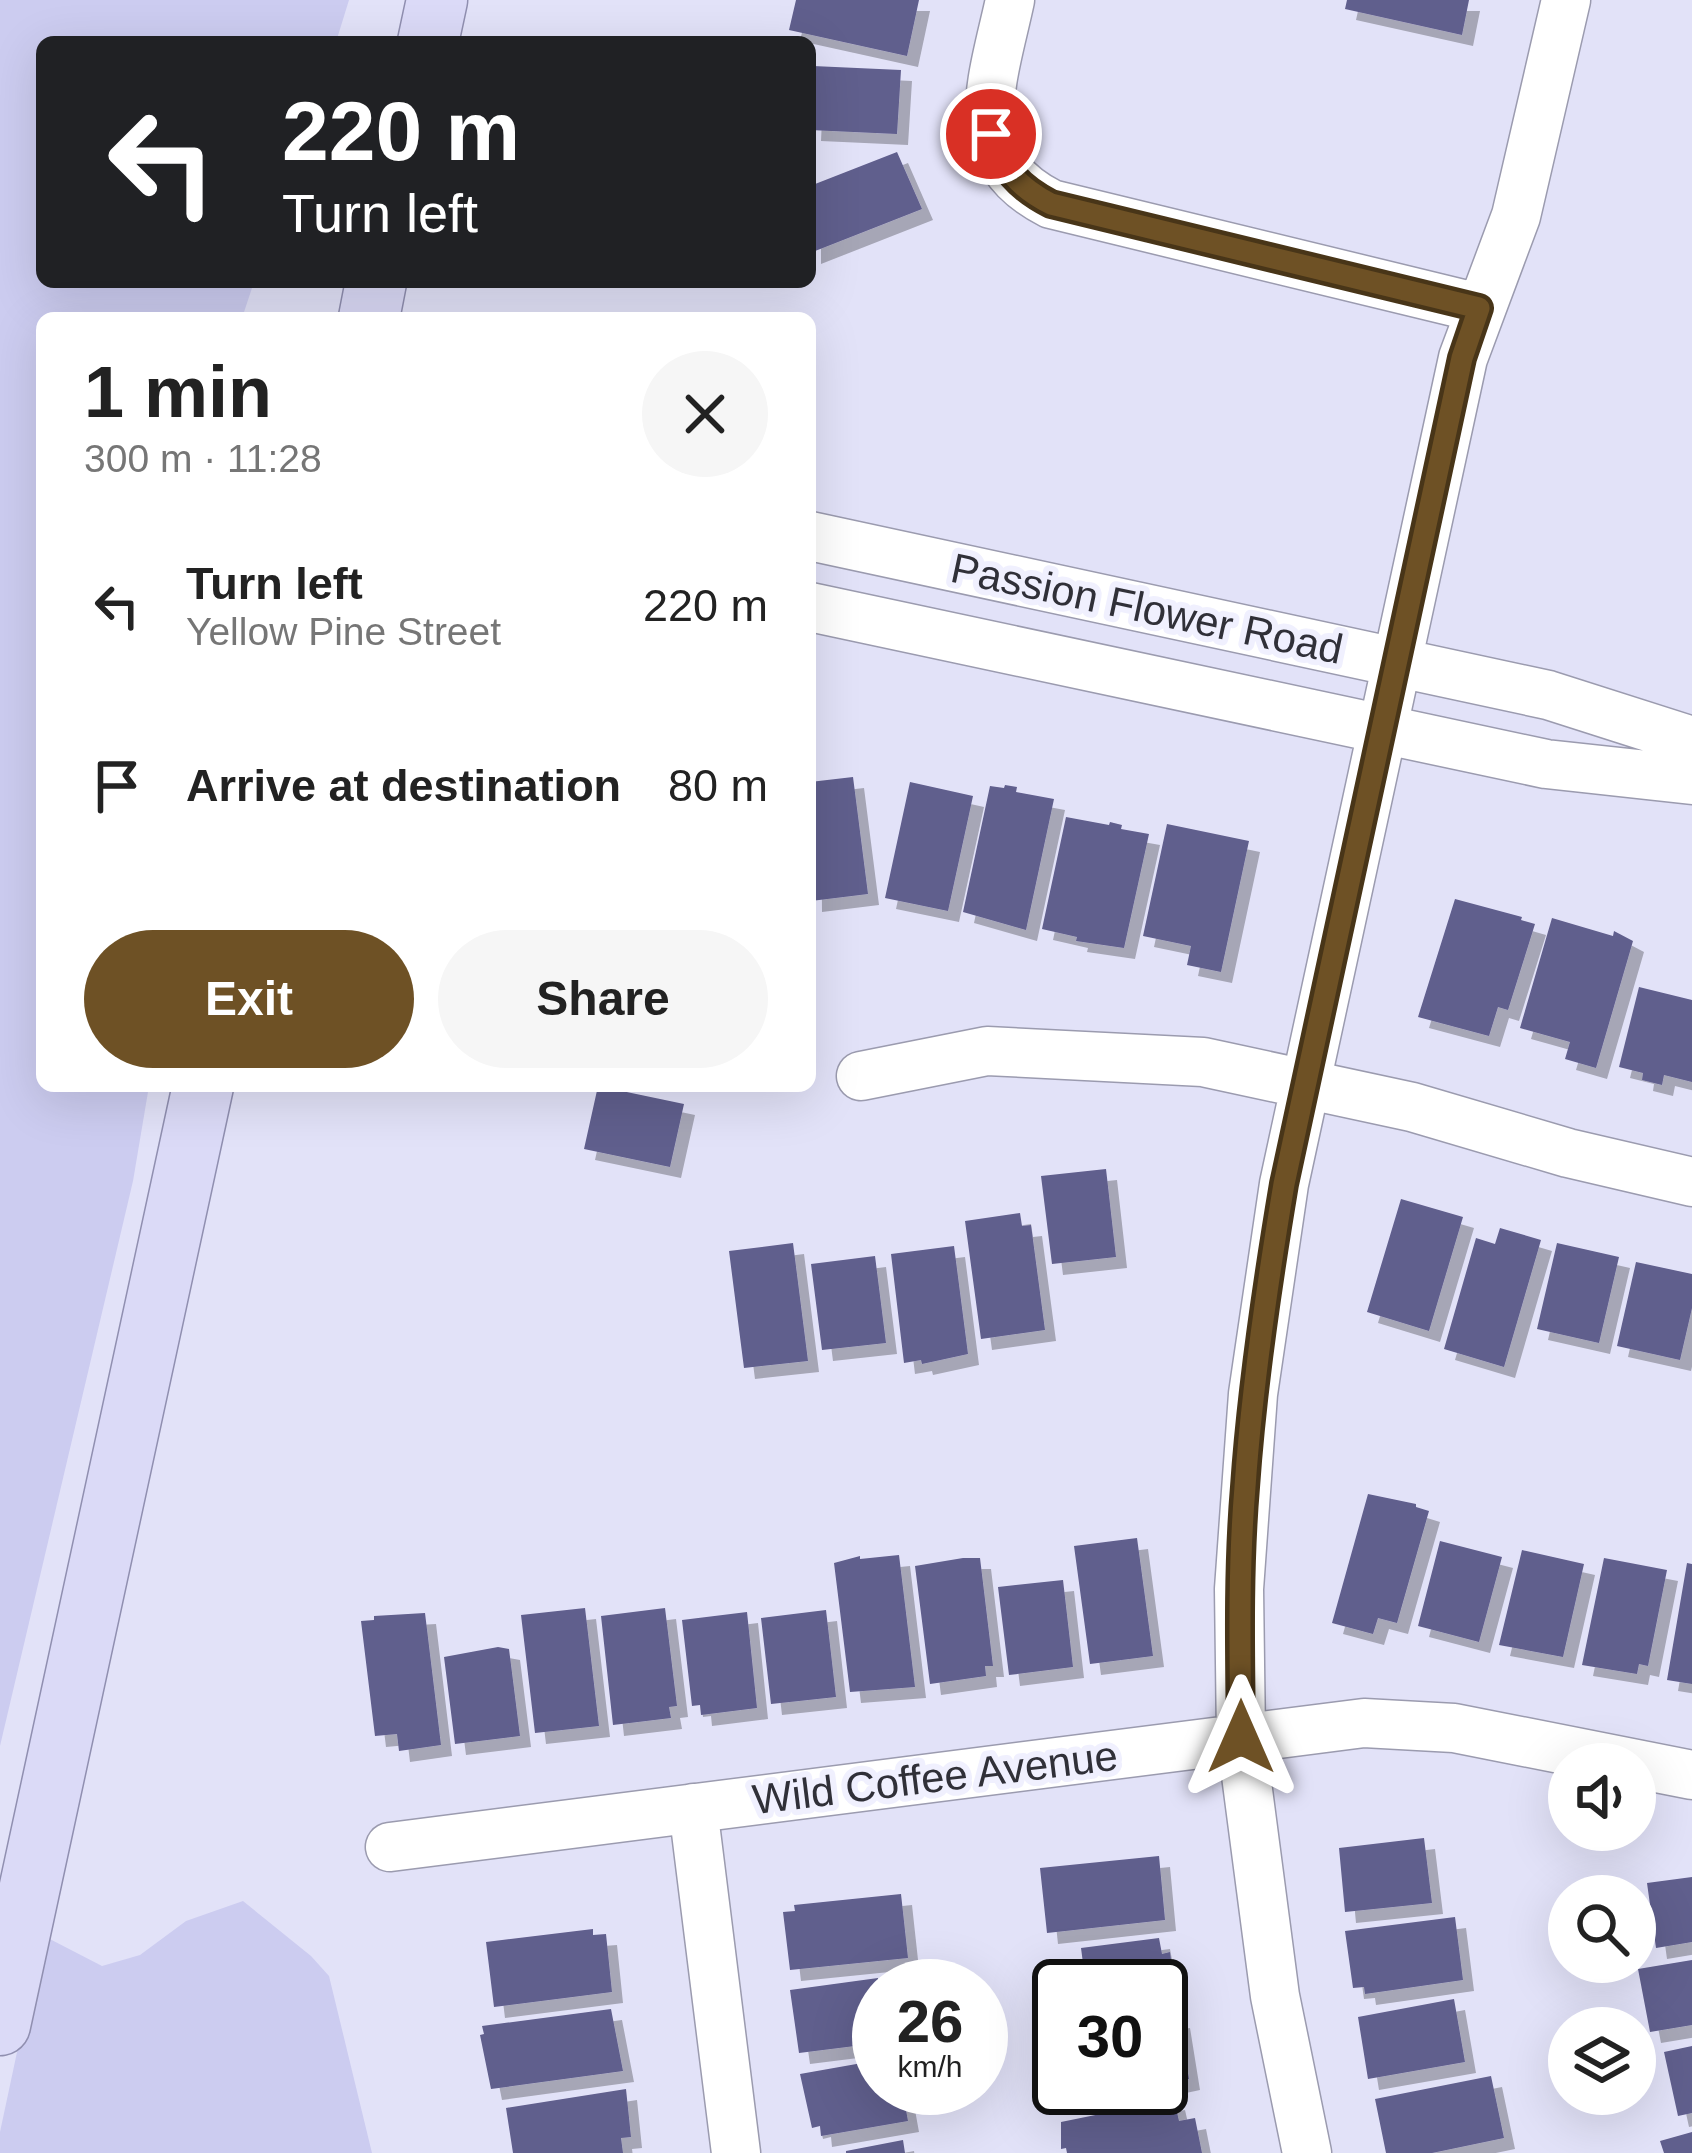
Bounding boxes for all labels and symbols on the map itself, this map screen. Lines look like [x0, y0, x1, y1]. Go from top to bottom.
pin [940, 83, 1042, 185]
street label: Passion Flower Road [947, 544, 1347, 673]
position arrow [1178, 1674, 1304, 1800]
street label: Wild Coffee Avenue [750, 1732, 1120, 1823]
speed limit sign: 30 [1032, 1959, 1188, 2115]

